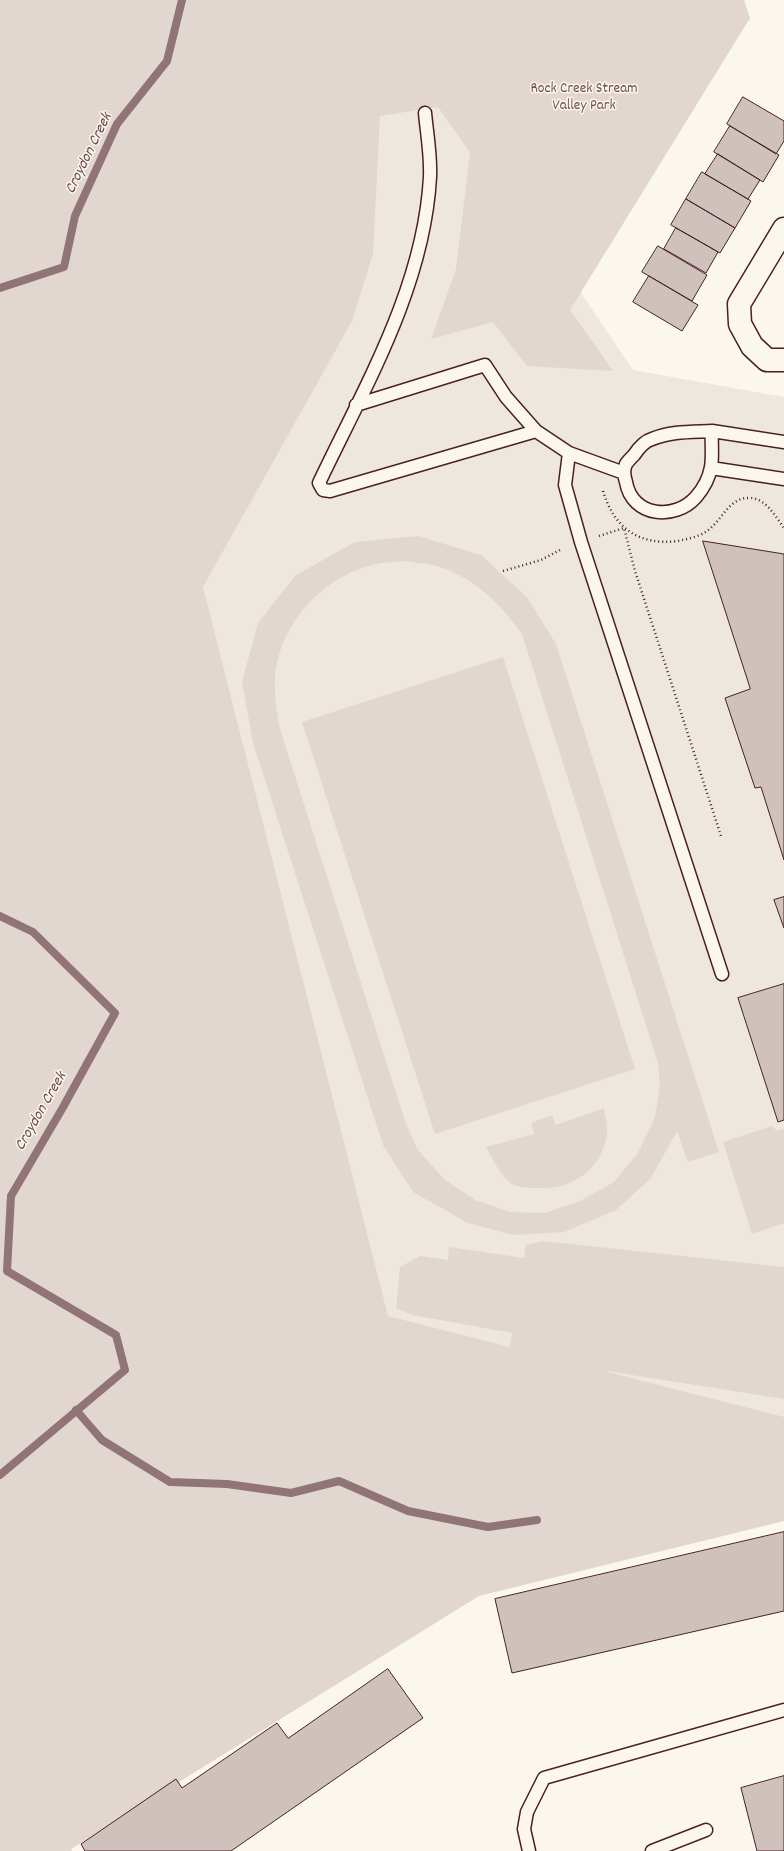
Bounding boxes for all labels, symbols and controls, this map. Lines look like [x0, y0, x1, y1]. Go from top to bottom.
park label: Rock Creek Stream Valley Park [530, 81, 638, 116]
water label: Croydon Creek [62, 110, 118, 198]
water label: Croydon Creek [12, 1069, 72, 1155]

